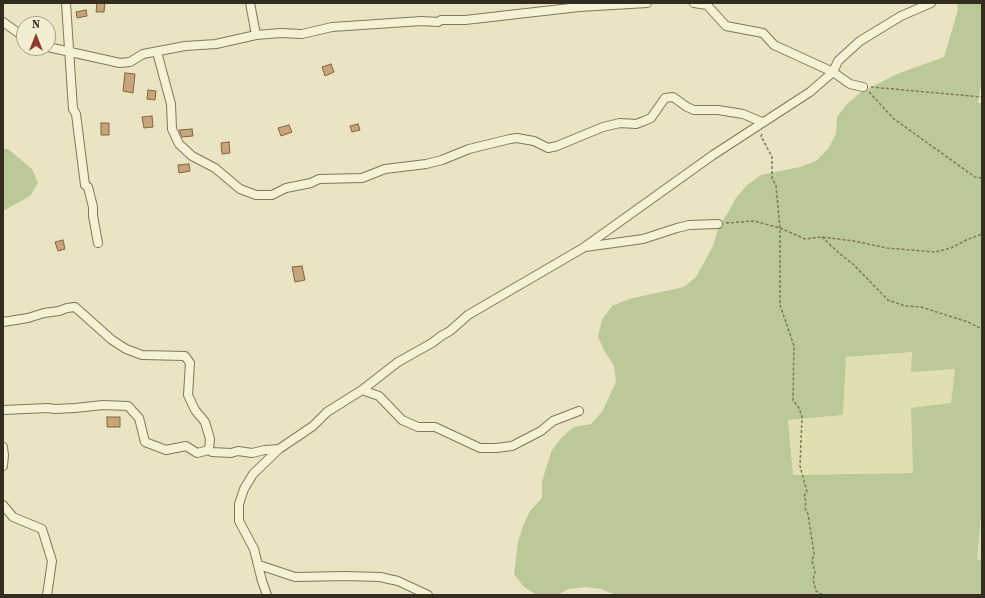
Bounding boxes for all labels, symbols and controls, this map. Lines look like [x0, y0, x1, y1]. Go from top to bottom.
north arrow [16, 16, 56, 56]
text: N [32, 17, 40, 32]

